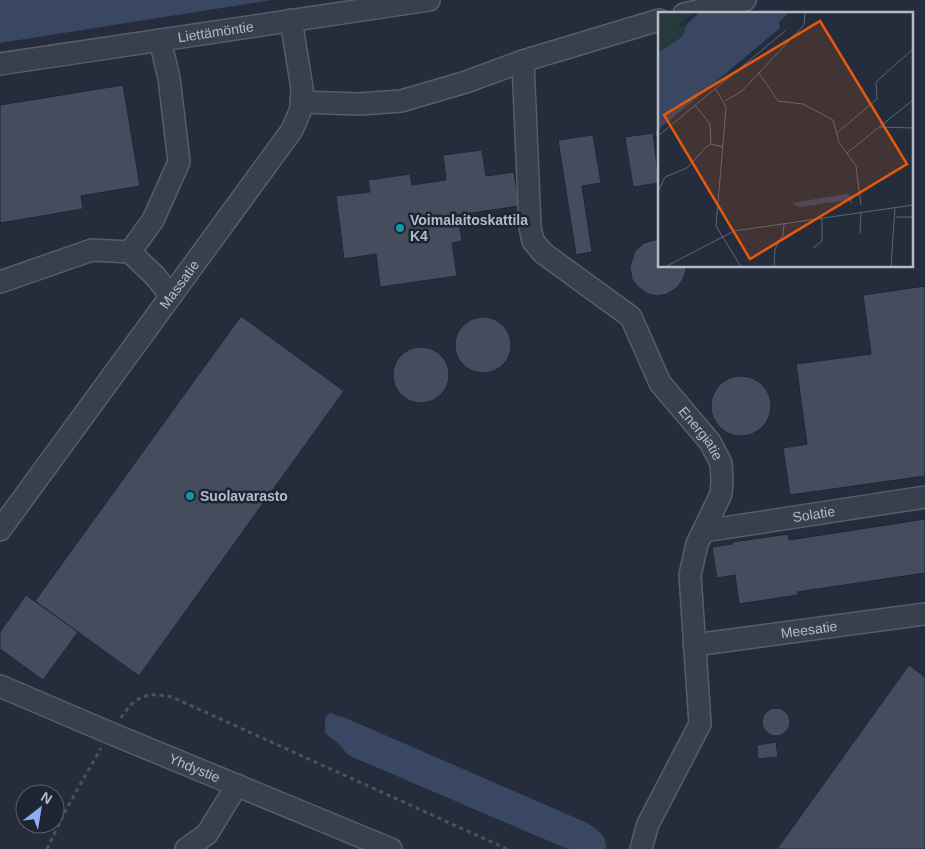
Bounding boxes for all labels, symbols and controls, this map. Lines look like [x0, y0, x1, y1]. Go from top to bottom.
inset map [658, 12, 912, 268]
street label: Liettämöntie [177, 18, 255, 45]
place label: Voimalaitoskattila K4 [410, 212, 528, 244]
marker: Voimalaitoskattila K4 [394, 222, 406, 234]
street label: Massatie [156, 257, 202, 312]
street label: Energiatie [676, 403, 726, 463]
place label: Suolavarasto [200, 488, 288, 504]
marker: Suolavarasto [184, 490, 196, 502]
street label: Solatie [791, 503, 836, 525]
street label: Meesatie [780, 618, 838, 641]
street label: Yhdystie [167, 750, 223, 786]
north arrow [15, 784, 65, 834]
text: N [38, 788, 55, 807]

